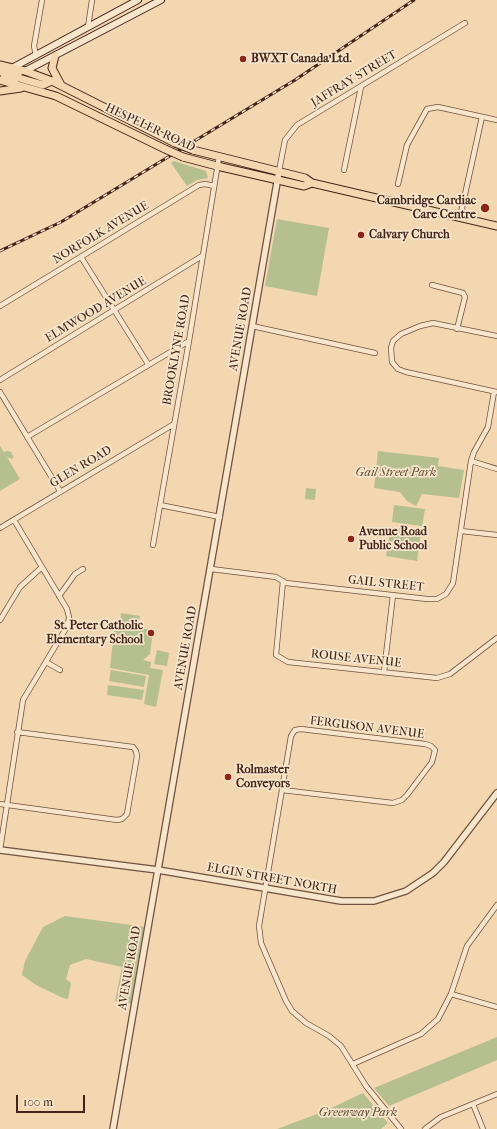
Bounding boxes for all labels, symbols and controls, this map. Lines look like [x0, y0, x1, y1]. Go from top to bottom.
street label: JAFFRAY STREET [308, 48, 400, 110]
place label: BWXT Canada Ltd. [251, 52, 352, 66]
marker: BWXT Canada Ltd. [238, 54, 248, 64]
street label: HESPELER ROAD [103, 101, 197, 155]
place label: Cambridge Cardiac Care Centre [377, 194, 476, 222]
street label: NORFOLK AVENUE [50, 199, 152, 267]
marker: Cambridge Cardiac Care Centre [479, 202, 491, 214]
place label: Calvary Church [369, 228, 450, 242]
marker: Calvary Church [356, 230, 366, 240]
street label: ELMWOOD AVENUE [43, 274, 149, 346]
street label: AVENUE ROAD [227, 286, 255, 372]
street label: BROOKLYNE ROAD [160, 293, 194, 407]
street label: GLEN ROAD [48, 443, 114, 491]
park label: Gail Street Park [356, 466, 436, 480]
place label: Avenue Road Public School [359, 525, 427, 553]
marker: Avenue Road Public School [346, 534, 356, 544]
street label: GAIL STREET [347, 573, 425, 595]
street label: AVENUE ROAD [172, 605, 200, 691]
place label: St. Peter Catholic Elementary School [46, 619, 143, 647]
marker: St. Peter Catholic Elementary School [146, 628, 156, 638]
street label: ROUSE AVENUE [310, 647, 402, 671]
street label: FERGUSON AVENUE [309, 714, 425, 742]
place label: Rolmaster Conveyors [236, 763, 290, 791]
marker: Rolmaster Conveyors [223, 772, 233, 782]
street label: ELGIN STREET NORTH [206, 860, 338, 898]
street label: AVENUE ROAD [116, 925, 144, 1011]
scale bar [18, 1087, 87, 1113]
text: 100 m [23, 1095, 53, 1109]
park label: Greenway Park [319, 1106, 397, 1120]

